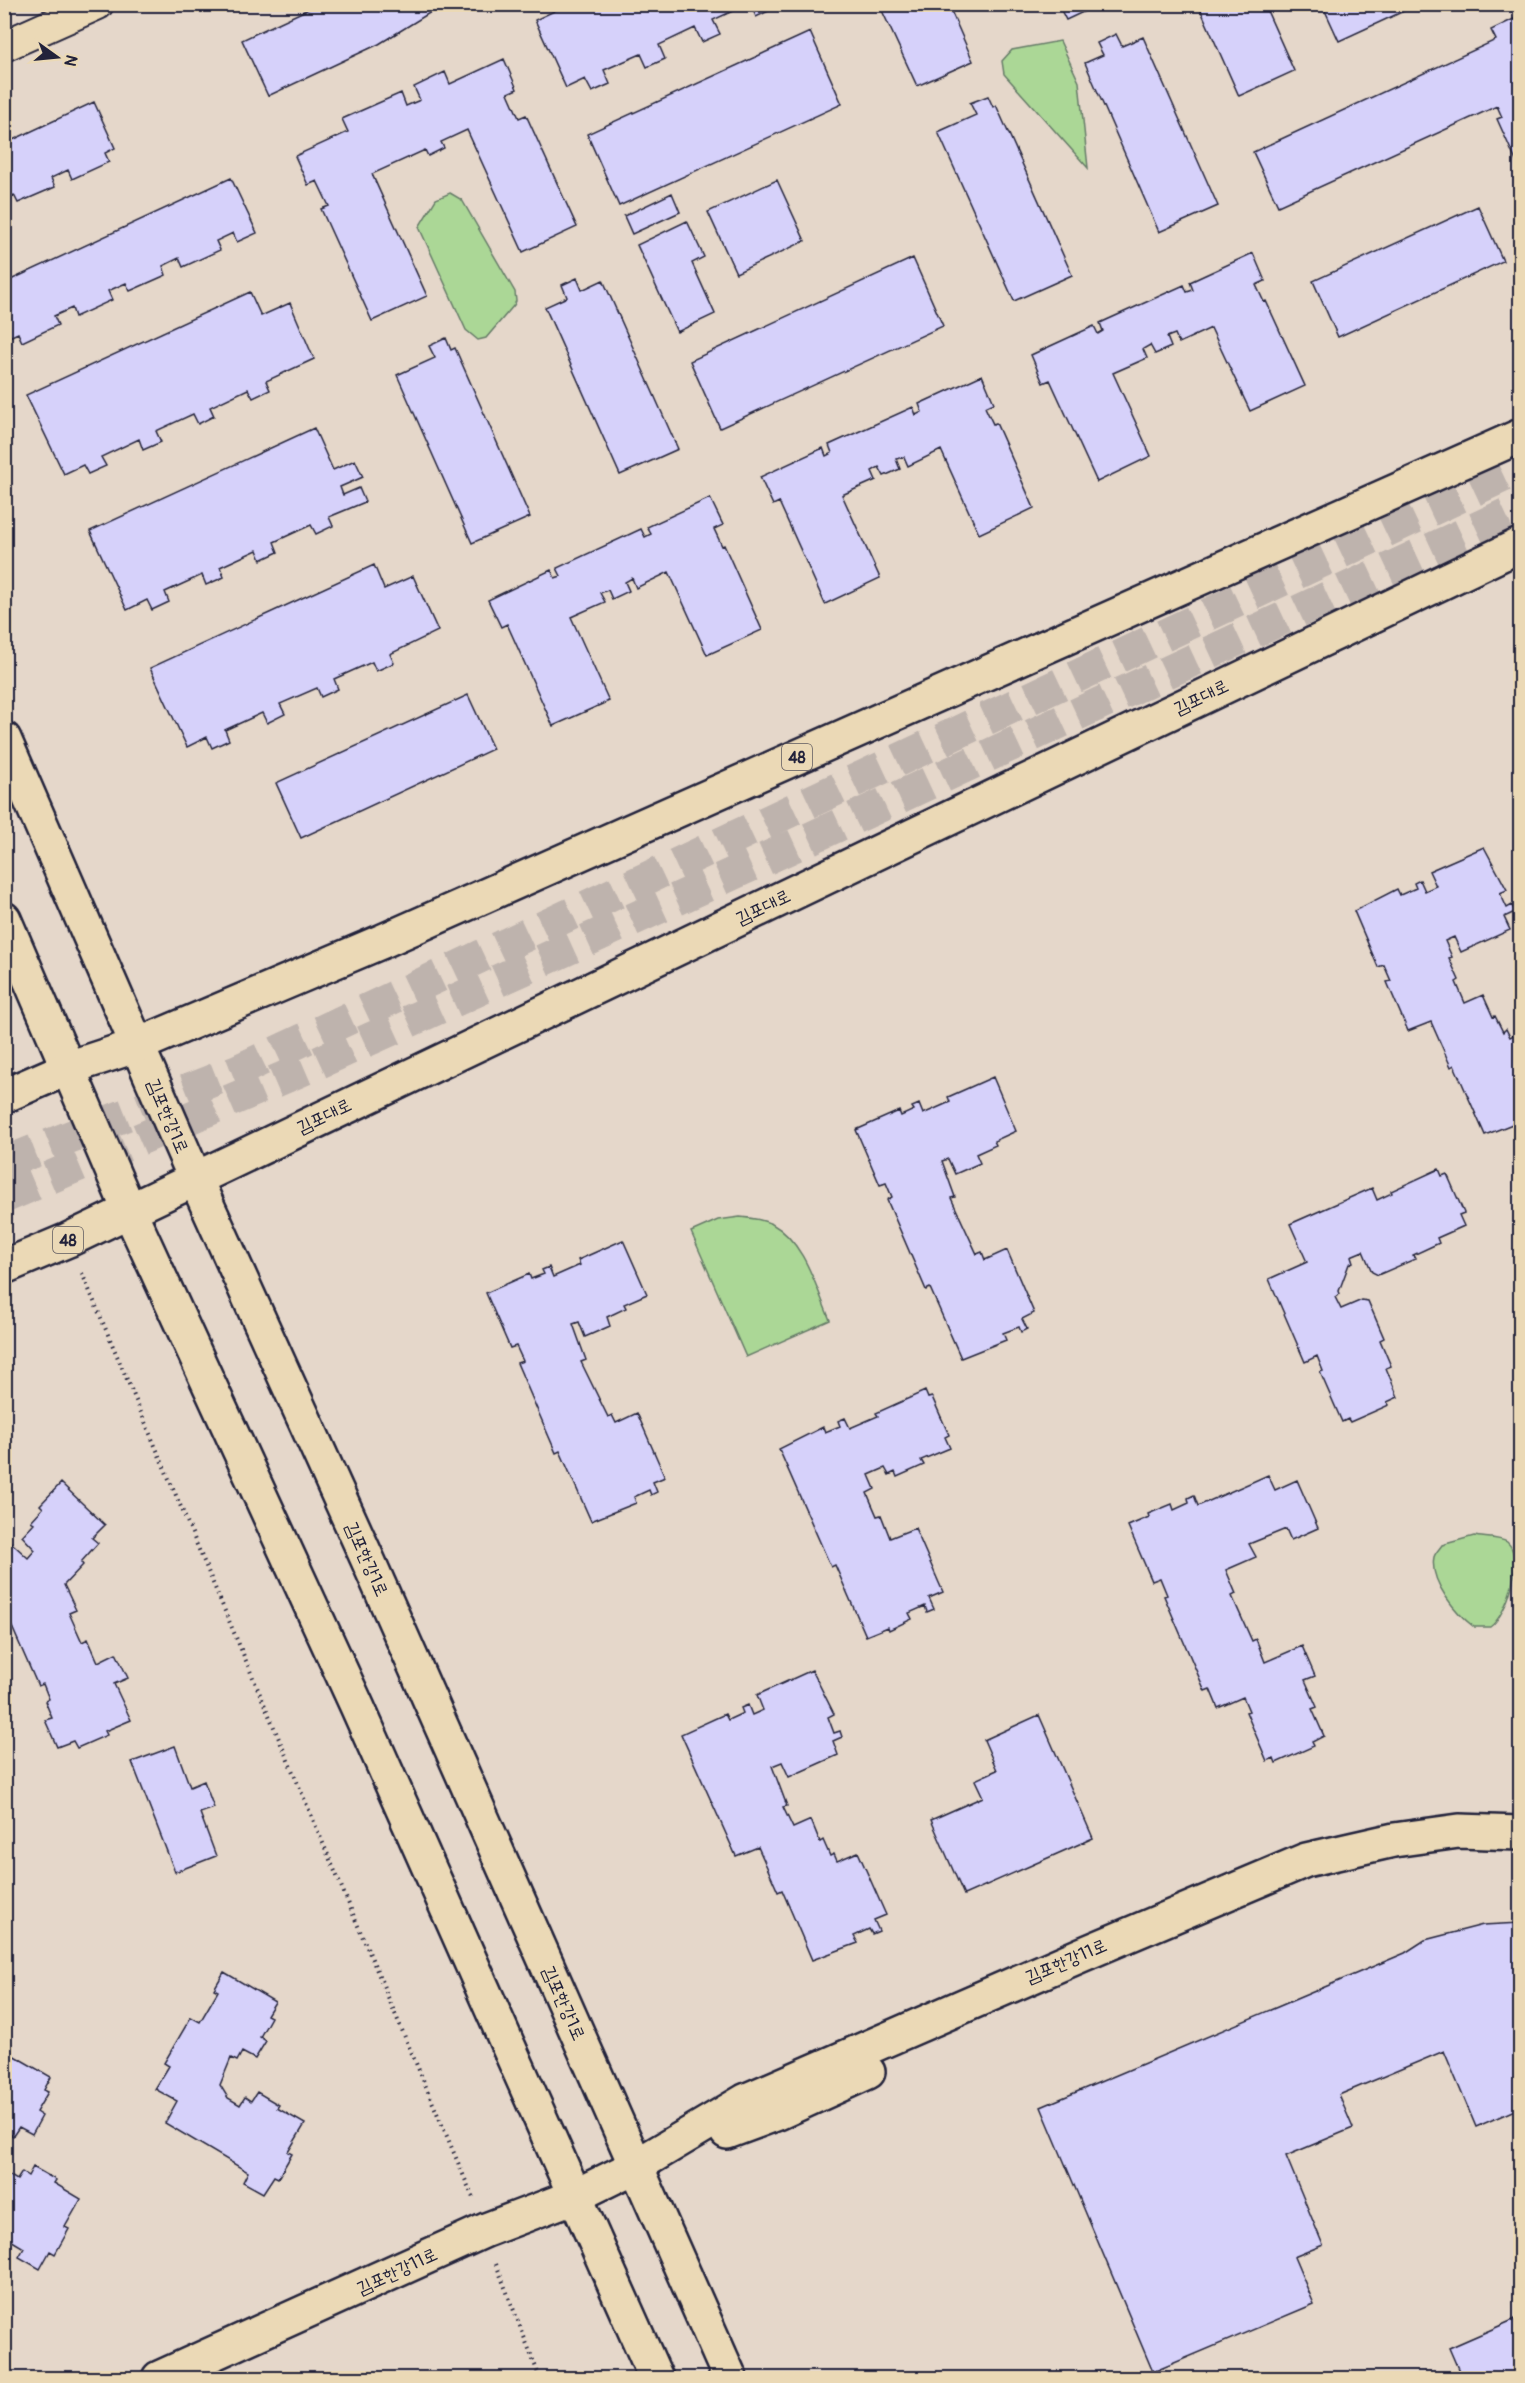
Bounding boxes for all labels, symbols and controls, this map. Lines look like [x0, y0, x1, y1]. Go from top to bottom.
north arrow [27, 27, 87, 87]
text: N [59, 53, 82, 69]
street label: 김포대로 [1170, 674, 1232, 720]
road number: 48 [782, 744, 812, 770]
street label: 김포대로 [732, 884, 794, 930]
street label: 김포한강1로 [141, 1075, 194, 1157]
street label: 김포대로 [293, 1093, 355, 1139]
road number: 48 [53, 1227, 83, 1253]
street label: 김포한강1로 [340, 1518, 393, 1600]
street label: 김포한강11로 [1022, 1934, 1111, 1989]
street label: 김포한강1로 [537, 1962, 590, 2044]
street label: 김포한강11로 [353, 2243, 441, 2300]

